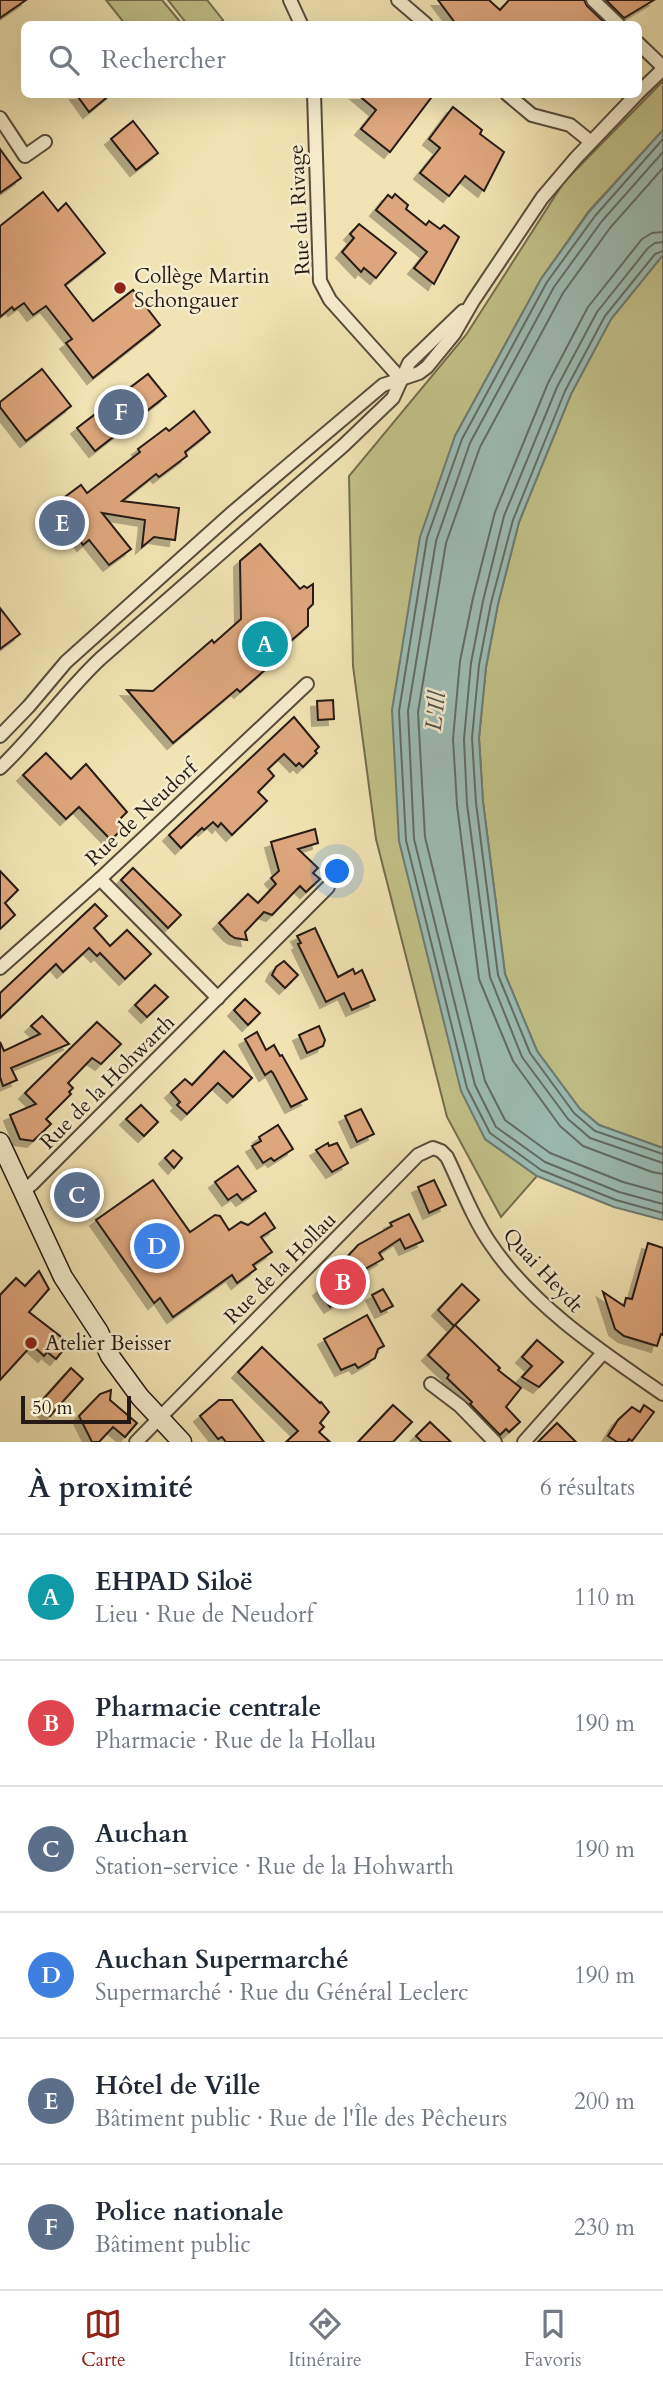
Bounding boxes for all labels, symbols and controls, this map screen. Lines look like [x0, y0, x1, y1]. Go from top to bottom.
search box [21, 21, 642, 98]
icon: search [45, 41, 83, 79]
text: Rechercher [101, 42, 226, 77]
street label: Rue du Rivage [282, 144, 317, 276]
place label: Collège Martin Schongauer [134, 262, 270, 315]
marker: Collège Martin Schongauer [112, 280, 128, 296]
pin: F [98, 386, 144, 438]
pin: E [39, 497, 85, 549]
pin: A [242, 618, 288, 670]
water label: L'Ill [418, 689, 453, 733]
street label: Rue de Neudorf [79, 751, 206, 873]
your location [320, 854, 354, 888]
street label: Rue de la Hohwarth [34, 1008, 182, 1156]
pin: C [54, 1169, 100, 1221]
street label: Rue de la Hollau [218, 1206, 343, 1331]
pin: D [134, 1220, 180, 1272]
street label: Quai Heydt [496, 1222, 590, 1319]
pin: B [320, 1256, 366, 1308]
place label: Atelier Beisser [45, 1329, 171, 1358]
marker: Atelier Beisser [23, 1335, 39, 1351]
scale bar [21, 1393, 131, 1425]
text: 50 m [32, 1395, 73, 1421]
text: À proximité [28, 1467, 193, 1508]
text: 6 résultats [540, 1472, 635, 1503]
text: EHPAD Siloë [95, 1564, 253, 1599]
text: A [42, 1582, 60, 1613]
text: 110 m [574, 1582, 635, 1613]
text: Lieu · Rue de Neudorf [95, 1599, 313, 1630]
text: Pharmacie centrale [95, 1690, 321, 1725]
text: B [43, 1708, 59, 1739]
text: 190 m [574, 1708, 635, 1739]
text: Pharmacie · Rue de la Hollau [95, 1725, 376, 1756]
text: Auchan [95, 1816, 188, 1851]
text: C [42, 1834, 60, 1865]
text: 190 m [574, 1834, 635, 1865]
text: Station-service · Rue de la Hohwarth [95, 1851, 454, 1882]
text: Auchan Supermarché [95, 1942, 349, 1977]
text: D [41, 1960, 61, 1991]
text: 190 m [574, 1960, 635, 1991]
text: Supermarché · Rue du Général Leclerc [95, 1977, 469, 2008]
text: Hôtel de Ville [95, 2068, 261, 2103]
text: E [44, 2086, 58, 2117]
text: 200 m [574, 2086, 635, 2117]
text: Bâtiment public · Rue de l'Île des Pêcheurs [95, 2103, 507, 2134]
text: Police nationale [95, 2194, 284, 2229]
text: F [44, 2212, 58, 2243]
text: 230 m [574, 2212, 635, 2243]
text: Bâtiment public [95, 2229, 251, 2260]
tab: Carte [81, 2305, 126, 2373]
tab: Itinéraire [288, 2305, 362, 2373]
tab: Favoris [524, 2305, 582, 2373]

